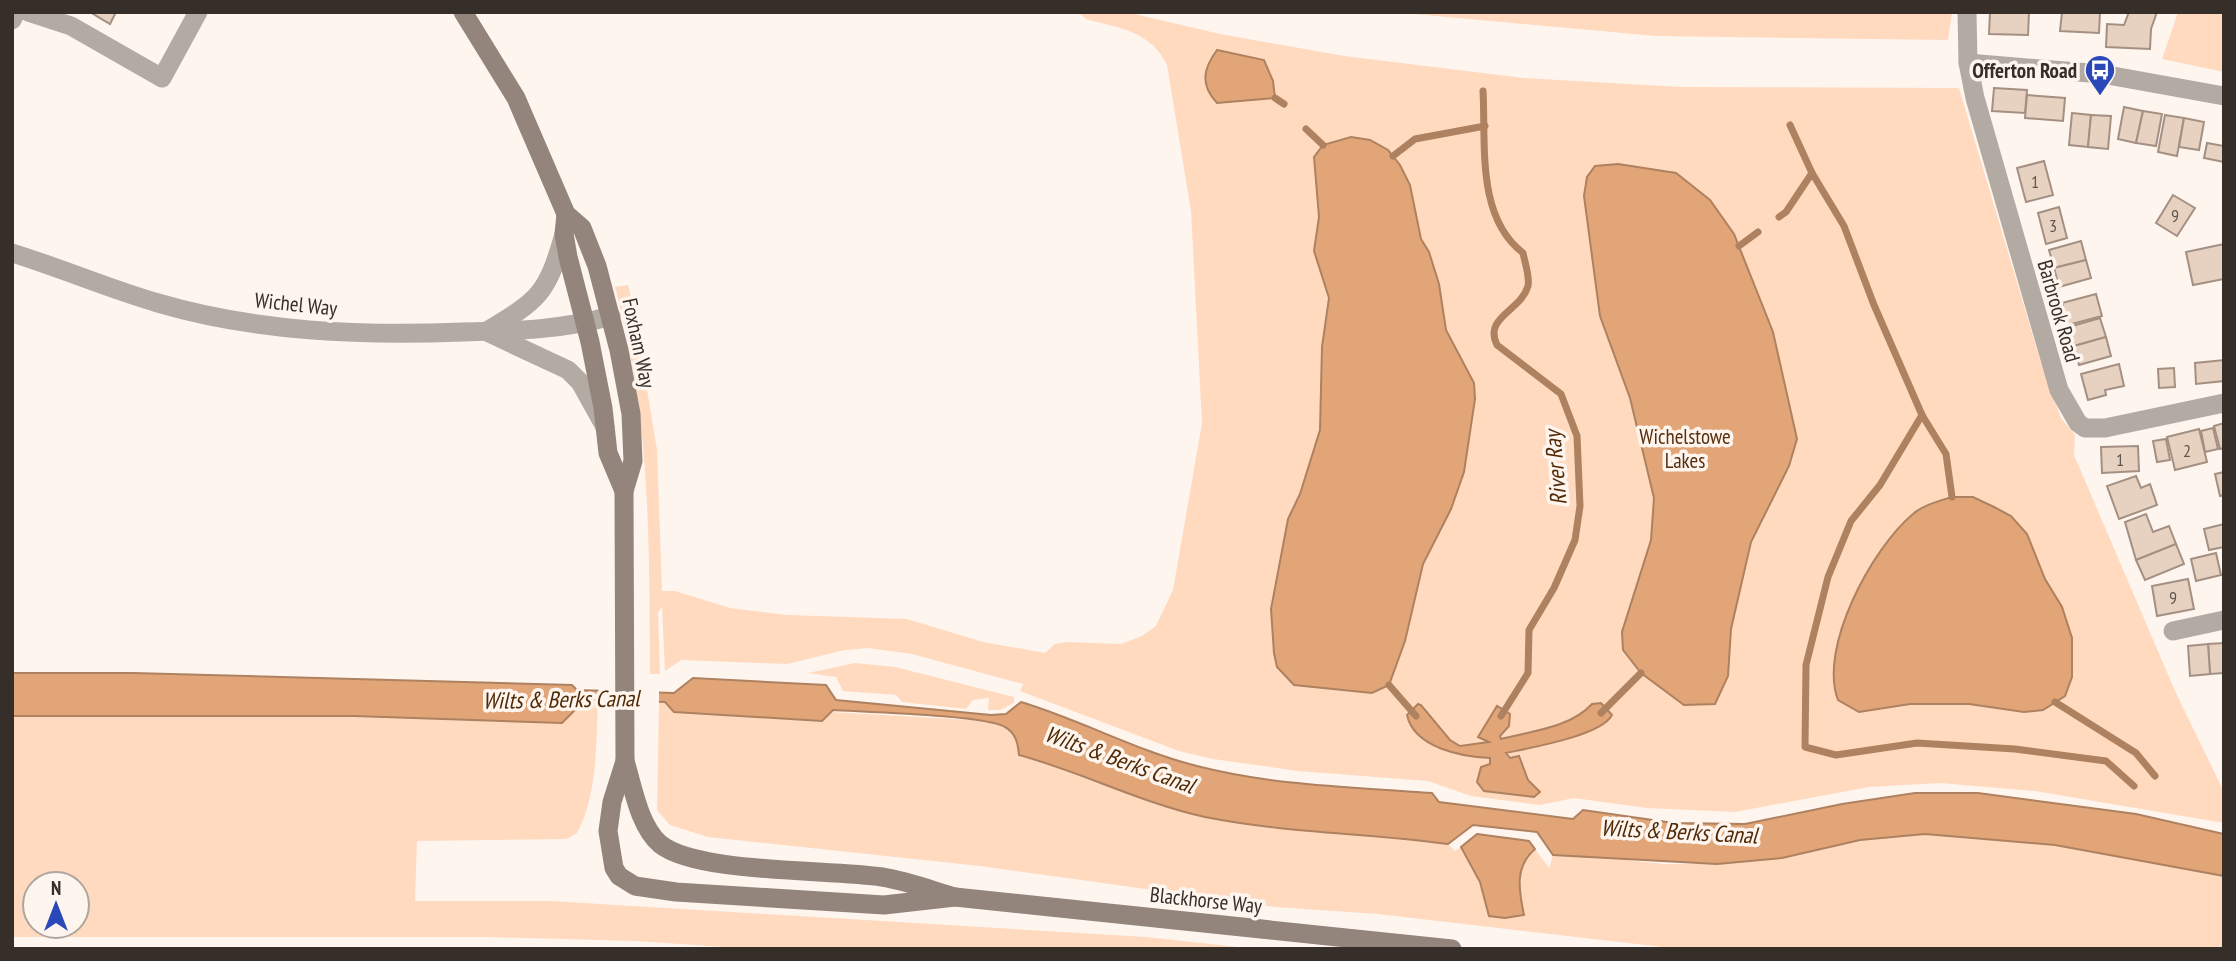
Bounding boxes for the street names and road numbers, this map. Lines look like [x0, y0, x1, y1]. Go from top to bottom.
street label: Barbrook Road [2032, 257, 2086, 365]
street label: Wichel Way [253, 286, 339, 322]
street label: Foxham Way [616, 296, 662, 390]
street label: Blackhorse Way [1149, 881, 1263, 919]

